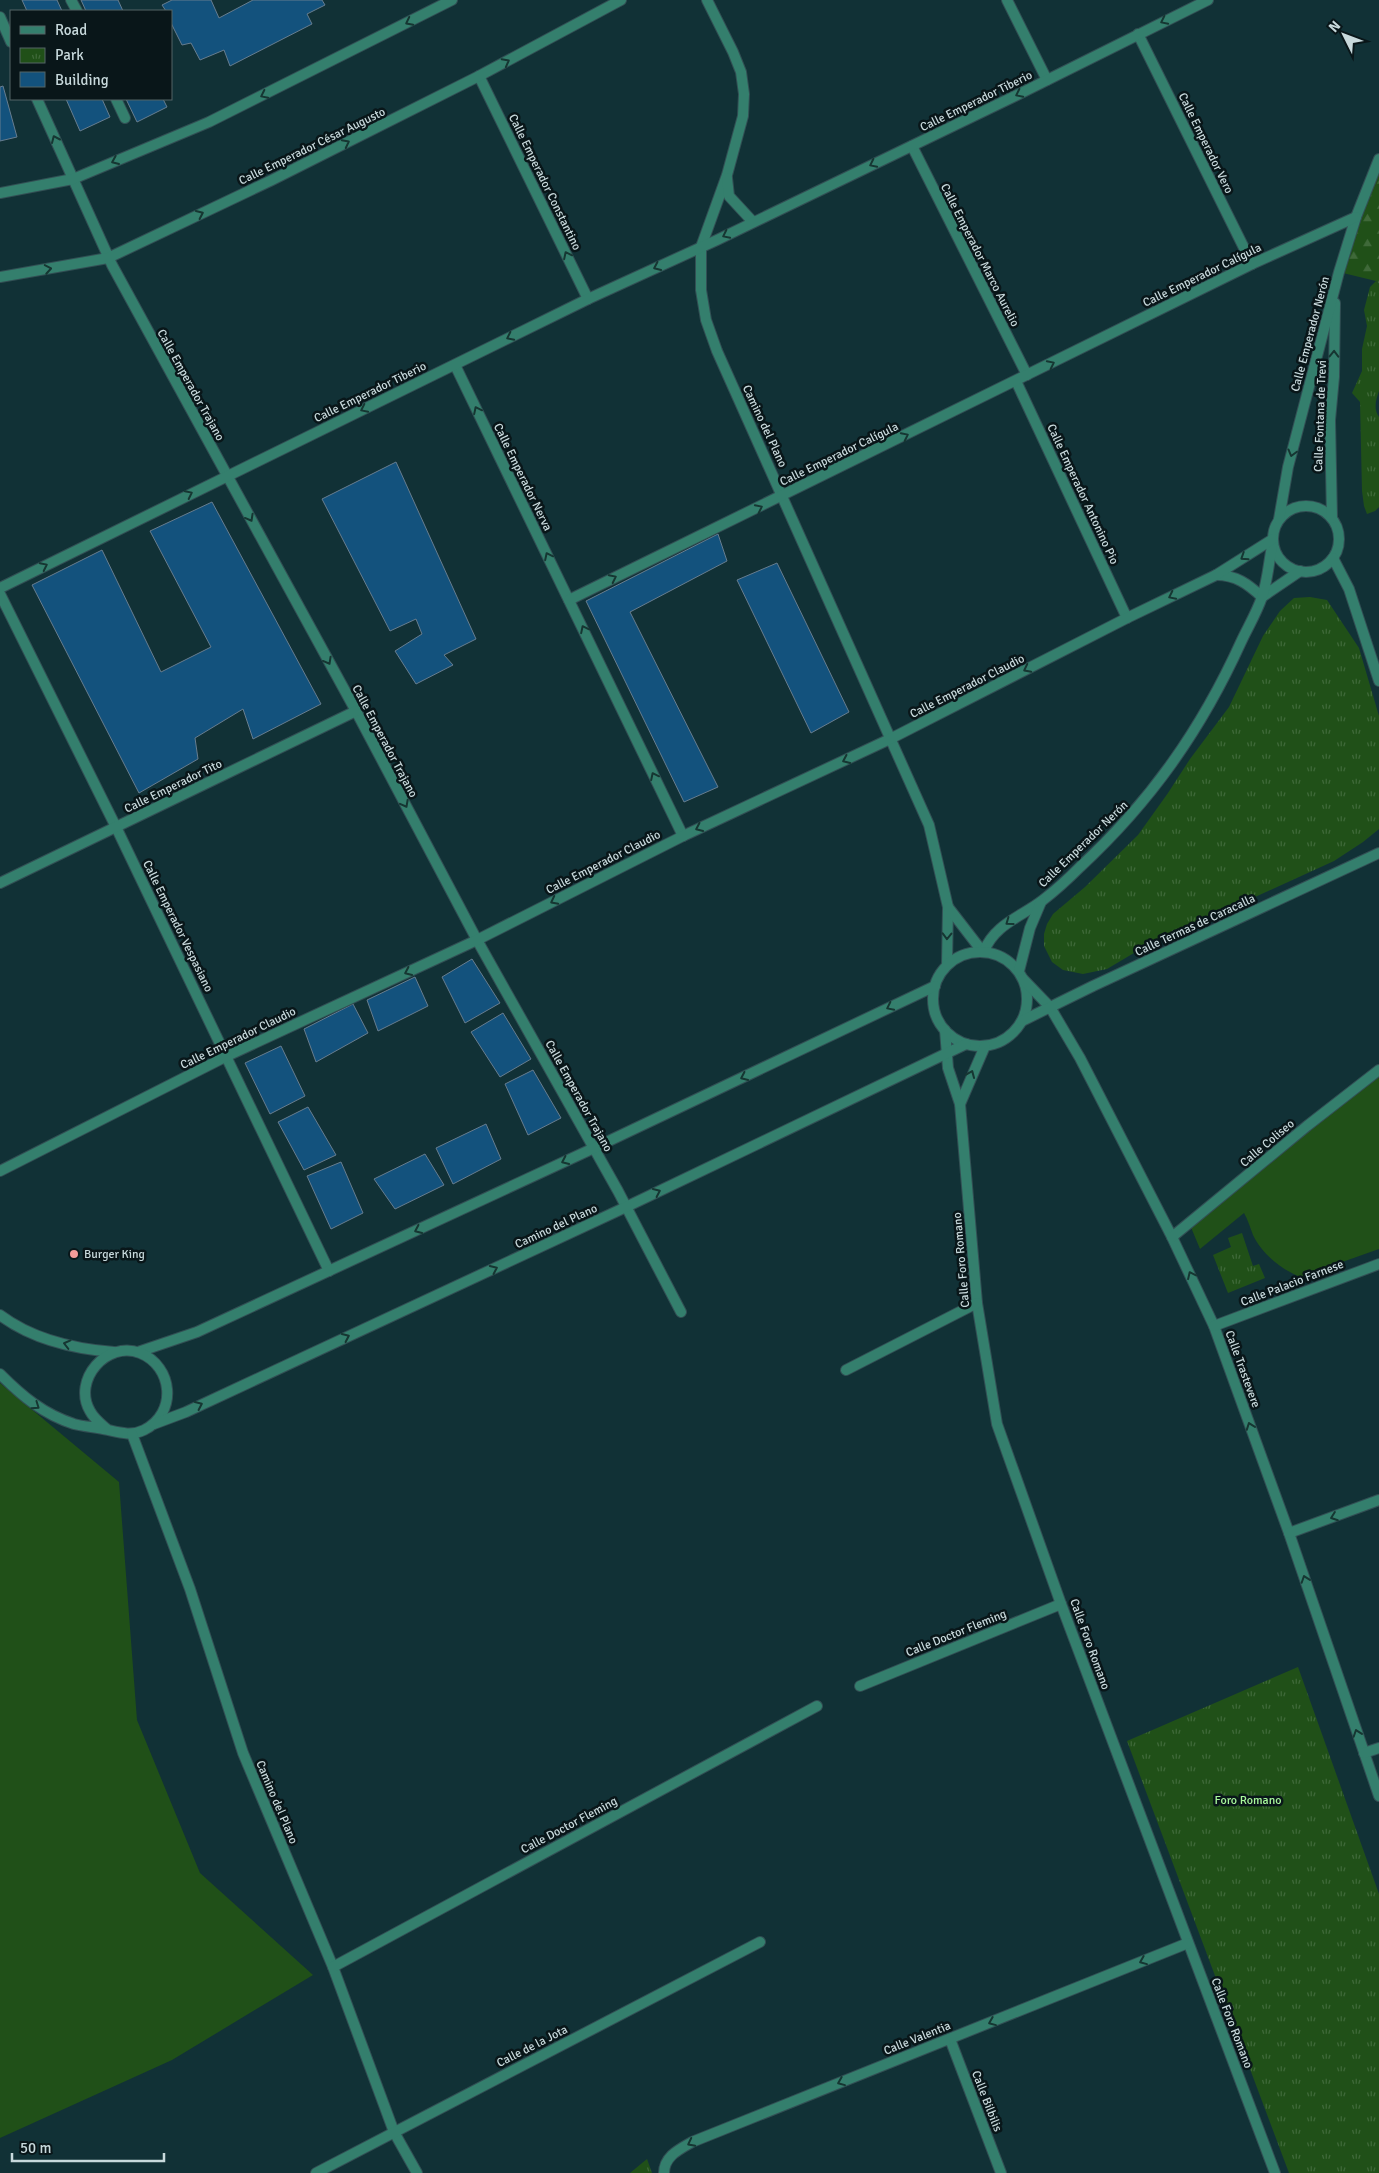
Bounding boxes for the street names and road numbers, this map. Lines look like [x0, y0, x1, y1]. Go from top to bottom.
street label: Calle Emperador Tiberio [918, 68, 1035, 135]
street label: Calle Emperador Vero [1175, 90, 1236, 196]
street label: Calle Emperador César Augusto [236, 104, 388, 189]
street label: Calle Emperador Constantino [505, 112, 584, 253]
street label: Calle Emperador Marco Aurelio [937, 181, 1022, 329]
street label: Calle Emperador Calígula [1141, 240, 1264, 311]
street label: Calle Emperador Nerón [1288, 275, 1333, 393]
street label: Calle Emperador Trajano [154, 327, 228, 444]
street label: Calle Emperador Tiberio [312, 359, 429, 426]
street label: Calle Fontana de Trevi [1311, 360, 1330, 472]
street label: Camino del Plano [739, 383, 790, 470]
street label: Calle Emperador Calígula [778, 419, 901, 490]
street label: Calle Emperador Nerva [490, 421, 555, 533]
street label: Calle Emperador Antonino Pio [1043, 422, 1122, 567]
street label: Calle Emperador Claudio [907, 651, 1027, 722]
street label: Calle Emperador Trajano [348, 682, 421, 800]
street label: Calle Emperador Tito [122, 756, 225, 817]
street label: Calle Emperador Nerón [1035, 798, 1131, 891]
street label: Calle Emperador Claudio [543, 827, 663, 898]
street label: Calle Emperador Vespasiano [139, 858, 216, 995]
street label: Calle Termas de Caracalla [1133, 891, 1258, 960]
street label: Calle Emperador Claudio [178, 1004, 298, 1073]
street label: Calle Emperador Trajano [542, 1038, 616, 1155]
street label: Calle Coliseo [1237, 1116, 1298, 1170]
street label: Camino del Plano [513, 1201, 600, 1252]
street label: Calle Foro Romano [950, 1212, 973, 1308]
street label: Calle Palacio Farnese [1239, 1257, 1346, 1310]
street label: Calle Trastevere [1222, 1328, 1263, 1410]
street label: Calle Foro Romano [1066, 1597, 1113, 1692]
street label: Calle Doctor Fleming [904, 1606, 1009, 1660]
street label: Camino del Plano [252, 1758, 301, 1846]
street label: Calle Doctor Fleming [518, 1794, 620, 1857]
street label: Calle Foro Romano [1207, 1976, 1256, 2071]
street label: Calle Valentia [882, 2018, 953, 2059]
street label: Calle de la Jota [494, 2022, 570, 2071]
street label: Calle Bilbilis [968, 2068, 1005, 2134]

